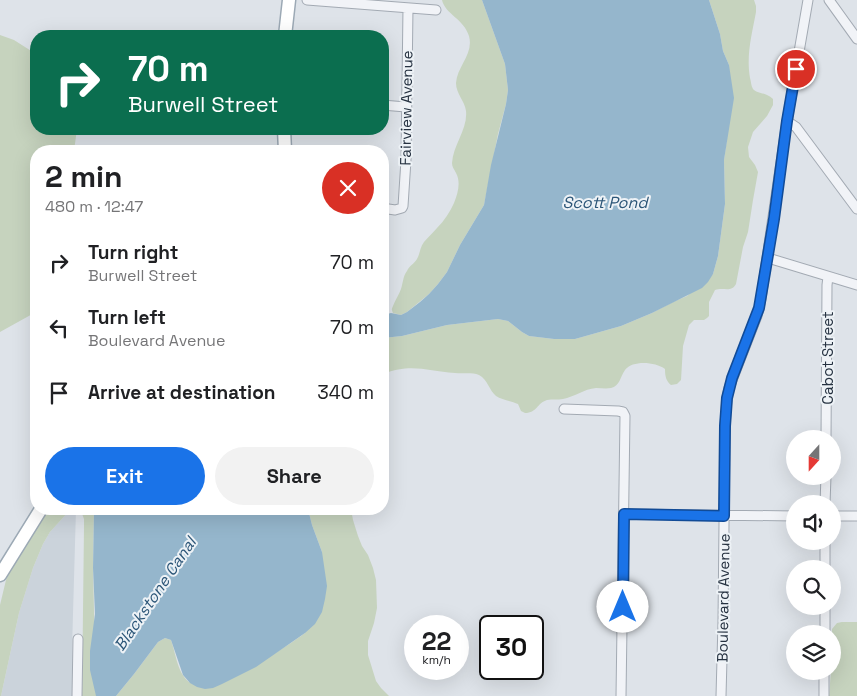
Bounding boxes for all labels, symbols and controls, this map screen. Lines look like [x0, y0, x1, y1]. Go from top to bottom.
text: 70 m [128, 47, 209, 91]
pin [775, 48, 817, 90]
icon: right [45, 50, 110, 115]
street label: Fairview Avenue [395, 50, 417, 166]
icon: arrive [782, 55, 810, 83]
text: Burwell Street [128, 90, 278, 118]
text: 2 min [45, 157, 123, 196]
button: close [322, 162, 374, 214]
water label: Scott Pond [562, 192, 649, 213]
text: 480 m · 12:47 [45, 196, 143, 217]
text: Turn right [88, 240, 178, 265]
icon: right [45, 249, 73, 277]
text: 70 m [330, 250, 374, 275]
text: Burwell Street [88, 265, 197, 286]
text: Turn left [88, 305, 166, 330]
street label: Cabot Street [818, 311, 837, 405]
icon: left [45, 314, 73, 342]
text: 70 m [330, 315, 374, 340]
text: Boulevard Avenue [88, 330, 225, 351]
icon: arrive [45, 379, 73, 407]
text: Arrive at destination [88, 380, 276, 405]
text: 340 m [317, 380, 374, 405]
north arrow [786, 430, 841, 485]
map controls [786, 430, 841, 680]
button: Exit [45, 447, 205, 505]
button: Share [215, 447, 374, 505]
button: sound [786, 495, 841, 550]
water label: Blackstone Canal [109, 532, 202, 655]
street label: Boulevard Avenue [712, 533, 734, 663]
button: search [786, 560, 841, 615]
position arrow [596, 580, 648, 632]
speed limit sign: 30 [479, 615, 544, 680]
text: 22 [422, 625, 451, 657]
button: layers [786, 625, 841, 680]
text: km/h [422, 652, 451, 668]

